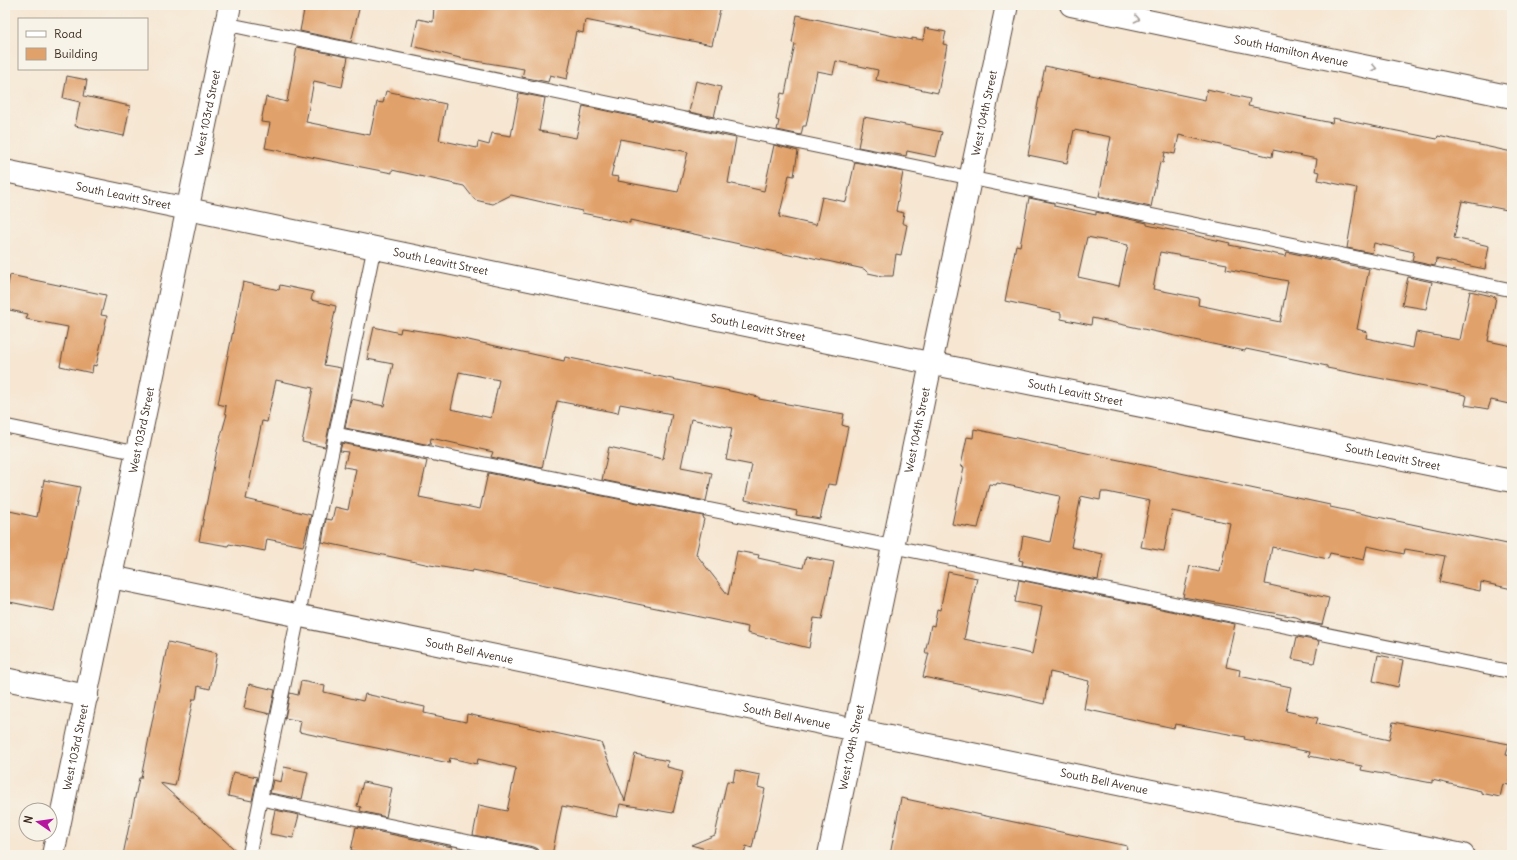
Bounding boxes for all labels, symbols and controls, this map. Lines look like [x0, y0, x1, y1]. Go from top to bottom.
one-way arrow [1134, 14, 1140, 22]
legend [18, 18, 148, 70]
text: Road [54, 26, 82, 41]
street label: South Hamilton Avenue [1233, 32, 1350, 70]
text: Building [54, 46, 98, 61]
one-way arrow [1371, 63, 1377, 72]
street label: West 103rd Street [192, 68, 223, 157]
street label: West 104th Street [968, 69, 1000, 157]
street label: South Leavitt Street [75, 179, 172, 212]
street label: South Leavitt Street [392, 245, 490, 278]
street label: South Leavitt Street [709, 311, 807, 344]
street label: South Leavitt Street [1027, 376, 1124, 409]
street label: West 103rd Street [126, 386, 157, 474]
street label: West 104th Street [901, 386, 933, 474]
street label: South Leavitt Street [1344, 440, 1442, 473]
street label: South Bell Avenue [424, 635, 515, 667]
street label: South Bell Avenue [742, 700, 832, 732]
street label: West 103rd Street [60, 703, 91, 792]
street label: West 104th Street [836, 703, 867, 791]
street label: South Bell Avenue [1059, 765, 1149, 797]
north arrow [18, 802, 58, 842]
text: N [21, 814, 36, 825]

